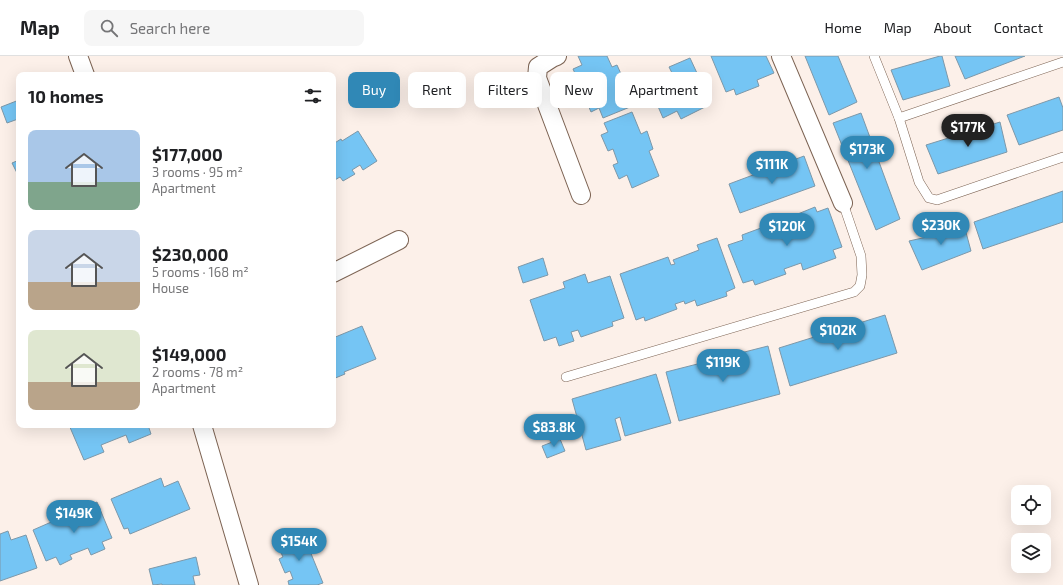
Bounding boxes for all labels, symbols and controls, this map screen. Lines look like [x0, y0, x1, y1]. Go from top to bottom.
search box [84, 10, 364, 46]
text: Map [20, 16, 60, 39]
icon: search [98, 17, 120, 39]
text: Search here [130, 19, 210, 37]
text: Home [825, 19, 862, 36]
text: Map [884, 19, 912, 36]
text: About [934, 19, 972, 36]
text: Contact [994, 19, 1043, 36]
chip: Buy [348, 72, 400, 108]
chip: Rent [408, 72, 466, 108]
chip: Filters [474, 72, 542, 108]
chip: New [550, 72, 607, 108]
chip: Apartment [615, 72, 712, 108]
icon: filters [302, 85, 324, 107]
text: 10 homes [28, 86, 104, 106]
pin: $177K [940, 114, 996, 148]
text: $177K [950, 119, 986, 135]
pin: $173K [839, 136, 895, 170]
text: $173K [849, 141, 885, 157]
text: $177,000 [152, 144, 223, 164]
icon: home [60, 146, 108, 194]
pin: $111K [744, 151, 800, 185]
text: $111K [756, 156, 788, 172]
text: 3 rooms · 95 m² [152, 164, 243, 180]
text: Apartment [152, 180, 216, 196]
pin: $230K [913, 212, 969, 246]
pin: $120K [759, 213, 815, 247]
text: $230K [922, 217, 960, 233]
text: $120K [768, 218, 806, 234]
text: $230,000 [152, 244, 228, 264]
icon: home [60, 246, 108, 294]
text: 5 rooms · 168 m² [152, 264, 249, 280]
text: House [152, 280, 189, 296]
pin: $102K [810, 317, 866, 351]
text: $102K [819, 322, 857, 338]
text: $149,000 [152, 344, 226, 364]
icon: home [60, 346, 108, 394]
pin: $119K [695, 349, 751, 383]
text: $119K [706, 354, 740, 370]
text: 2 rooms · 78 m² [152, 364, 243, 380]
text: Apartment [152, 380, 216, 396]
pin: $83.8K [521, 414, 587, 448]
text: $83.8K [533, 419, 575, 435]
map controls [1011, 485, 1051, 573]
button: locate [1011, 485, 1051, 525]
pin: $149K [46, 500, 102, 534]
text: $149K [55, 505, 93, 521]
pin: $154K [271, 528, 327, 562]
text: $154K [281, 533, 317, 549]
button: layers [1011, 533, 1051, 573]

